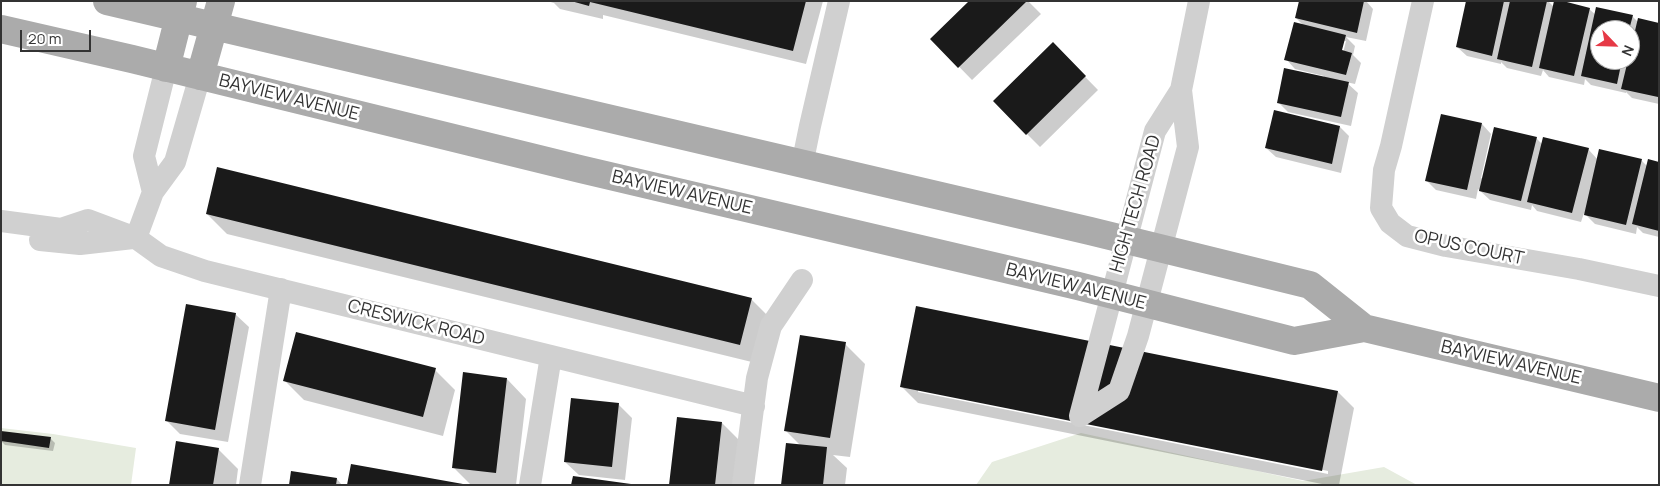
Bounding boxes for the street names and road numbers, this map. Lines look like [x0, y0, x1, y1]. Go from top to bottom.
street label: BAYVIEW AVENUE [217, 70, 361, 126]
street label: HIGH TECH ROAD [1106, 133, 1166, 275]
street label: BAYVIEW AVENUE [610, 166, 754, 220]
street label: OPUS COURT [1412, 226, 1526, 270]
street label: BAYVIEW AVENUE [1004, 259, 1148, 315]
street label: CRESWICK ROAD [345, 296, 487, 350]
street label: BAYVIEW AVENUE [1439, 336, 1583, 390]

